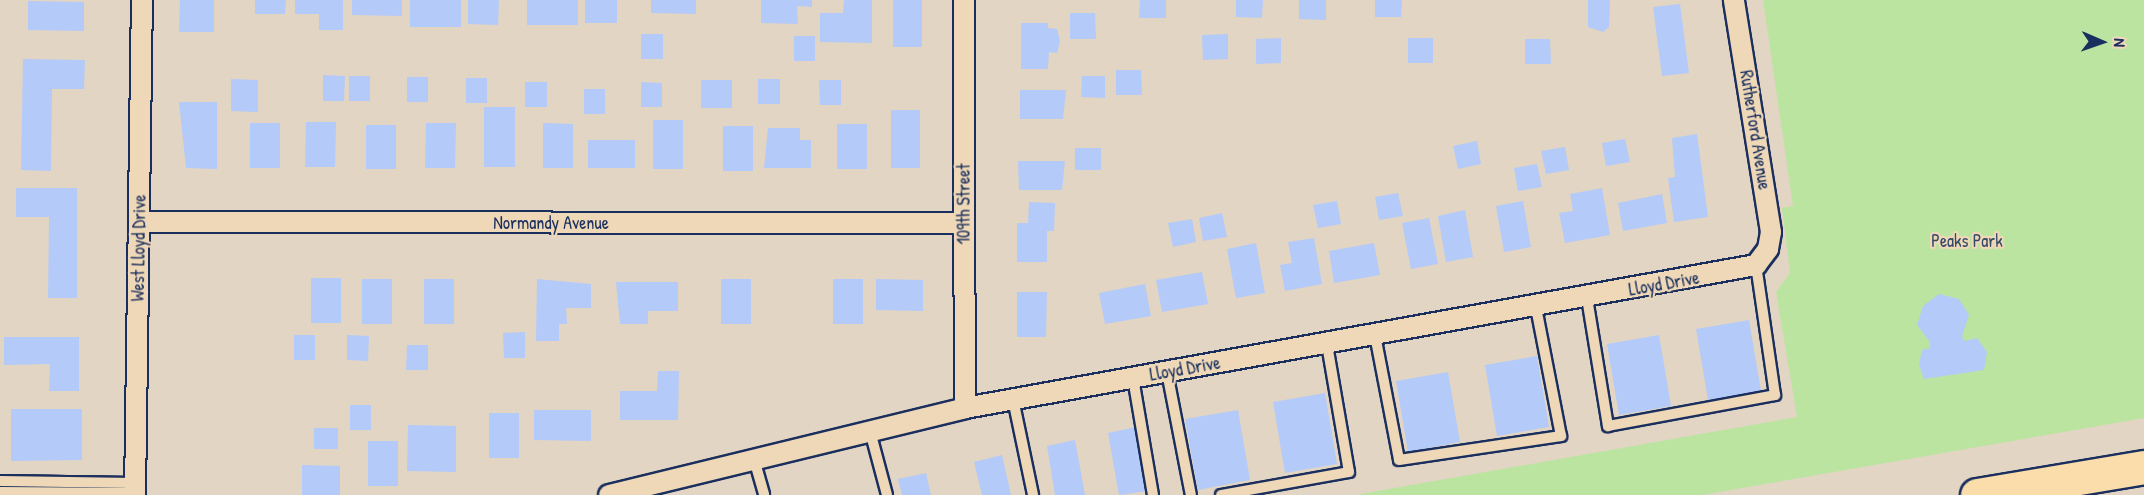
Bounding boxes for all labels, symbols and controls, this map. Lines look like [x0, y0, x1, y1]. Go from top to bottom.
north arrow [2072, 12, 2132, 72]
text: N [2109, 38, 2131, 47]
street label: Rutherford Avenue [1735, 69, 1775, 191]
street label: 109th Street [953, 164, 975, 244]
street label: West Lloyd Drive [127, 194, 151, 302]
street label: Normandy Avenue [493, 212, 609, 234]
park label: Peaks Park [1931, 230, 2003, 252]
street label: Lloyd Drive [1627, 267, 1701, 301]
street label: Lloyd Drive [1148, 352, 1222, 386]

